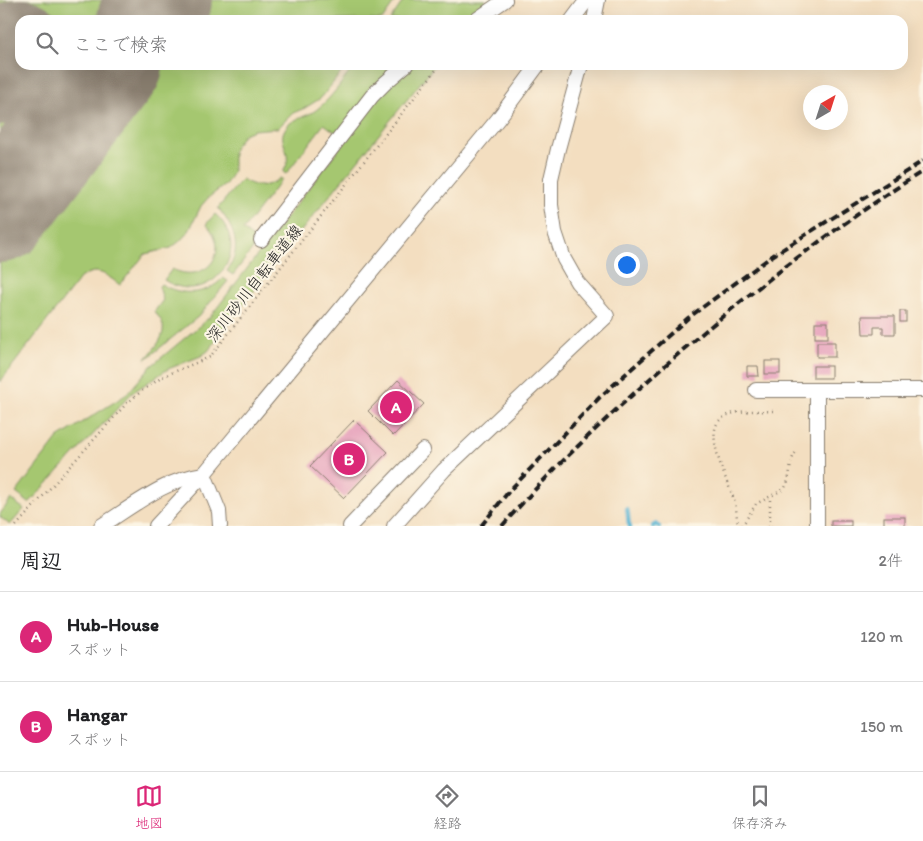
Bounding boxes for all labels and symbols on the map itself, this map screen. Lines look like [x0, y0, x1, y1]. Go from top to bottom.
north arrow [803, 85, 848, 130]
street label: 深川砂川自転車道線 [203, 221, 306, 346]
your location [614, 252, 640, 278]
pin: A [380, 388, 412, 426]
pin: B [333, 440, 365, 478]

